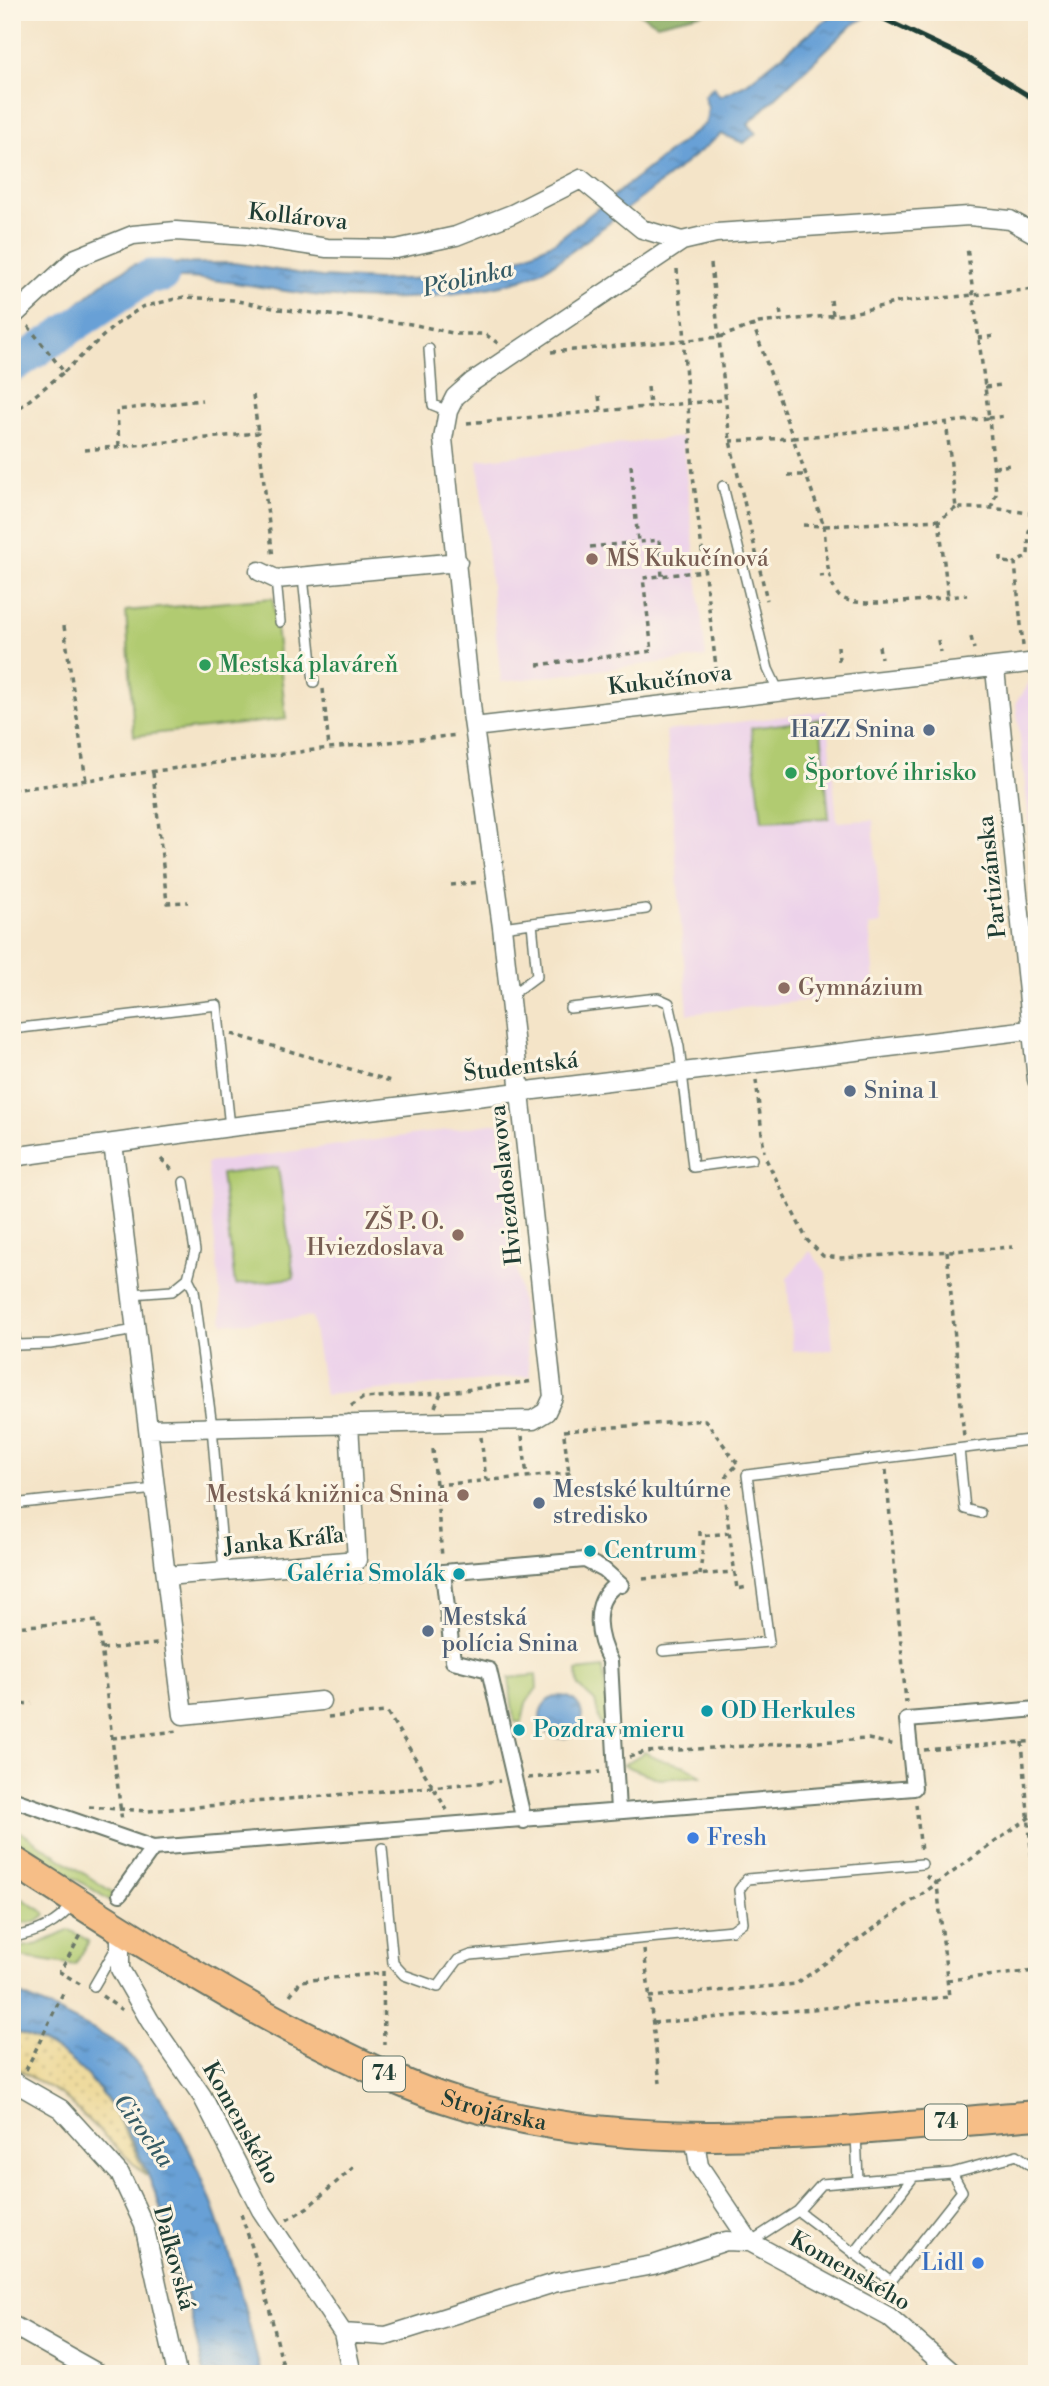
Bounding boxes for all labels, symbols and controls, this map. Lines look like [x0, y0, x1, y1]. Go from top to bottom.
street label: Kollárova [247, 198, 349, 236]
water label: Pčolinka [419, 254, 517, 304]
place label: MŠ Kukučínová [606, 542, 769, 573]
marker: MŠ Kukučínová [584, 551, 600, 567]
place label: Mestská plaváreň [219, 651, 398, 679]
marker: Mestská plaváreň [197, 657, 213, 673]
street label: Kukučínova [607, 658, 734, 701]
place label: HaZZ Snina [790, 716, 915, 744]
marker: HaZZ Snina [921, 722, 937, 738]
place label: Športové ihrisko [805, 756, 977, 787]
marker: Športové ihrisko [783, 765, 799, 781]
street label: Partizánska [972, 814, 1012, 940]
place label: Gymnázium [798, 974, 924, 1002]
marker: Gymnázium [776, 980, 792, 996]
street label: Študentská [462, 1043, 580, 1088]
place label: Snina 1 [864, 1077, 939, 1105]
marker: Snina 1 [842, 1083, 858, 1099]
street label: Hviezdoslavova [484, 1103, 528, 1266]
place label: ZŠ P. O. Hviezdoslava [307, 1205, 444, 1262]
marker: ZŠ P. O. Hviezdoslava [450, 1227, 466, 1243]
place label: Mestské kultúrne stredisko [553, 1476, 731, 1530]
place label: Mestská knižnica Snina [206, 1481, 449, 1509]
marker: Mestská knižnica Snina [455, 1487, 471, 1503]
marker: Mestské kultúrne stredisko [531, 1495, 547, 1511]
street label: Janka Kráľa [221, 1521, 346, 1561]
place label: Centrum [604, 1537, 697, 1565]
marker: Centrum [582, 1543, 598, 1559]
place label: Galéria Smolák [287, 1560, 446, 1588]
marker: Galéria Smolák [451, 1566, 467, 1582]
place label: Mestská polícia Snina [442, 1604, 578, 1658]
marker: Mestská polícia Snina [420, 1623, 436, 1639]
place label: OD Herkules [721, 1697, 856, 1725]
marker: OD Herkules [699, 1703, 715, 1719]
place label: Pozdrav mieru [533, 1716, 685, 1744]
marker: Pozdrav mieru [511, 1722, 527, 1738]
place label: Fresh [707, 1824, 767, 1852]
marker: Fresh [685, 1830, 701, 1846]
road number: 74 [363, 2056, 405, 2092]
street label: Komenského [196, 2057, 286, 2189]
street label: Strojárska [438, 2084, 549, 2137]
water label: Cirocha [106, 2088, 180, 2174]
road number: 74 [925, 2104, 967, 2140]
street label: Daľkovská [147, 2203, 201, 2313]
street label: Komenského [784, 2225, 916, 2317]
place label: Lidl [921, 2249, 964, 2277]
marker: Lidl [970, 2255, 986, 2271]

